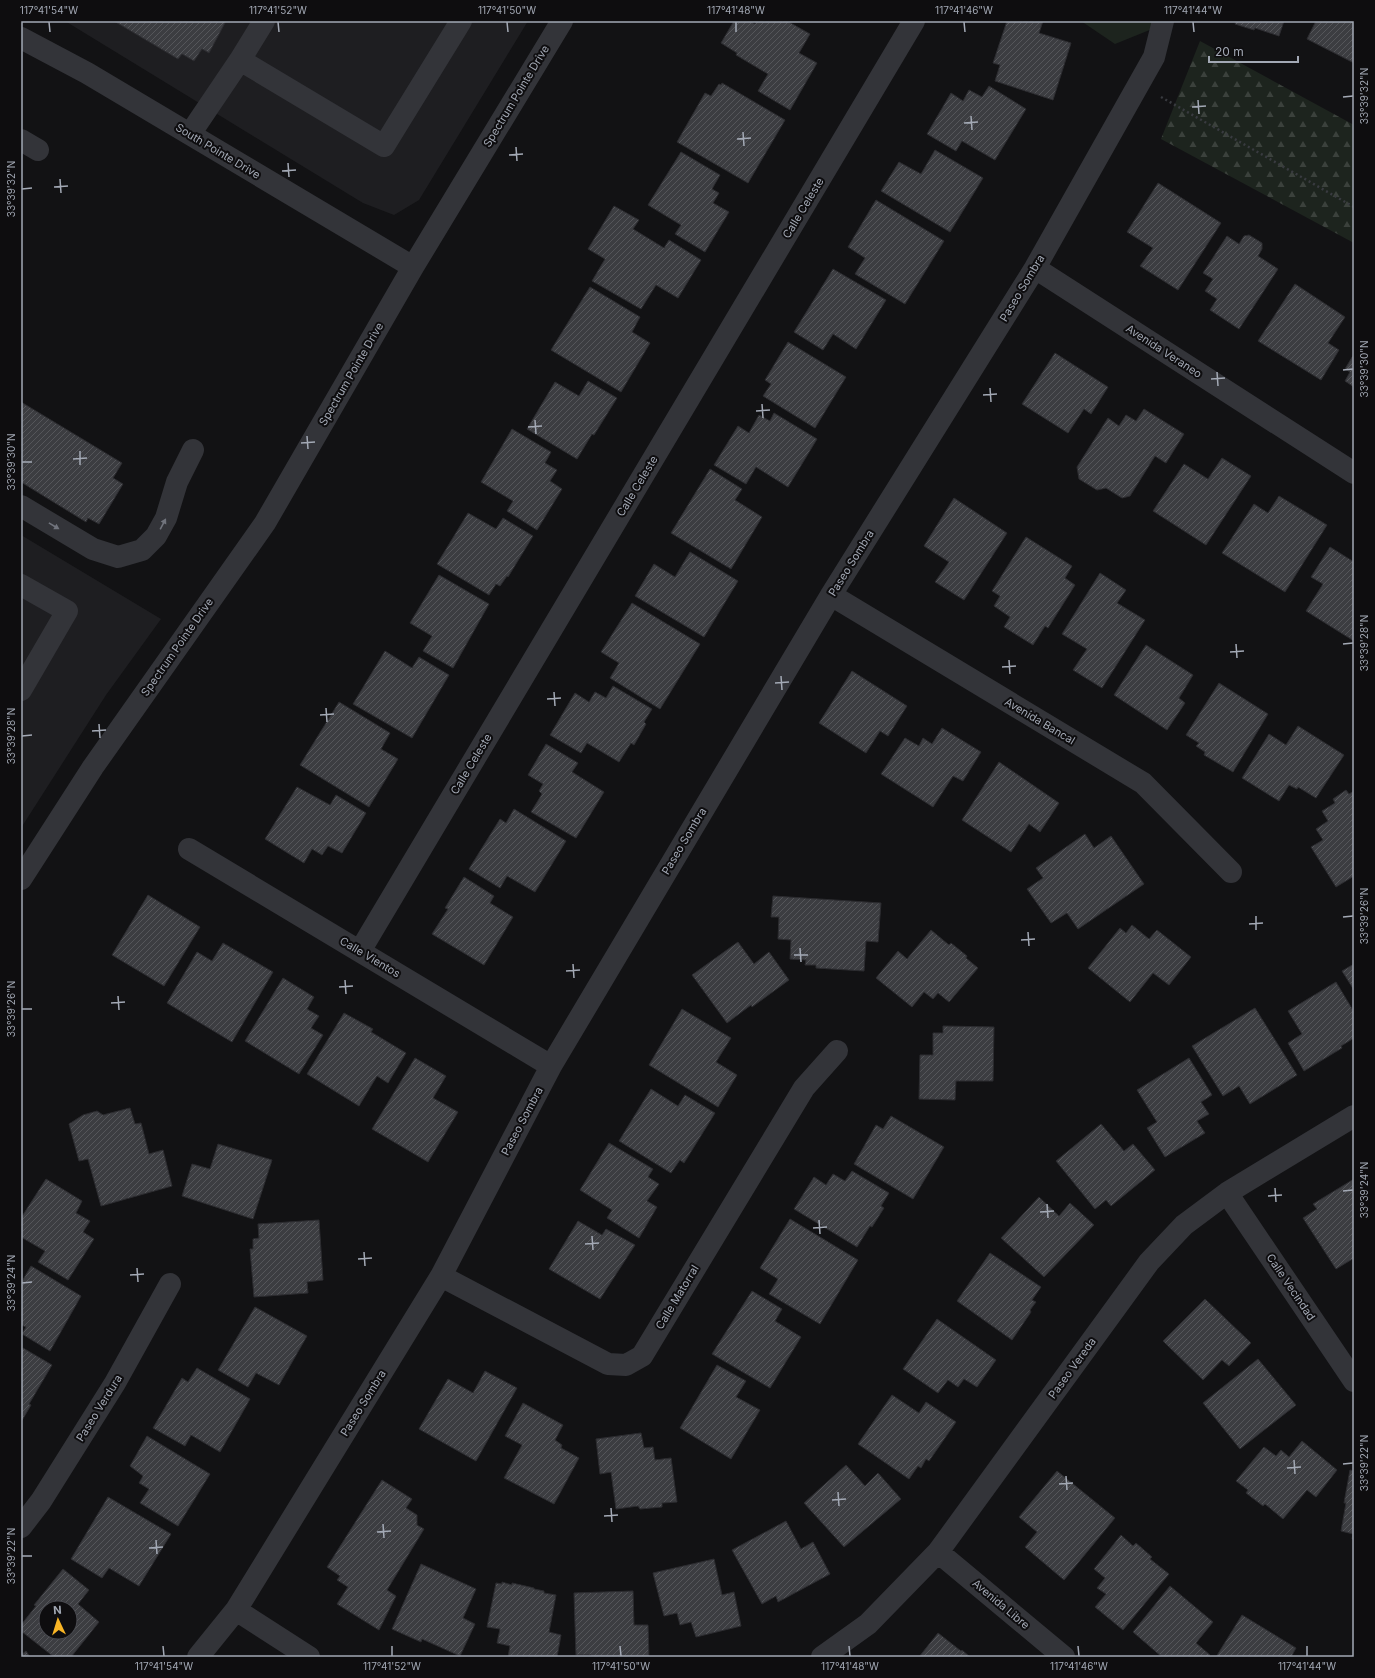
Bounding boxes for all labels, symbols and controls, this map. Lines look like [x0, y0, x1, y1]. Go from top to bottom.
text: 117°41'54"W [20, 4, 78, 16]
text: 117°41'52"W [249, 4, 307, 16]
text: 117°41'50"W [478, 4, 536, 16]
text: 117°41'48"W [707, 4, 765, 16]
text: 117°41'46"W [935, 4, 993, 16]
text: 117°41'44"W [1164, 4, 1222, 16]
scale bar [1209, 38, 1298, 64]
street label: Spectrum Pointe Drive [480, 42, 552, 150]
text: 20 m [1215, 44, 1244, 59]
text: 33°39'32"N [1358, 68, 1370, 124]
street label: South Pointe Drive [173, 120, 263, 182]
text: 33°39'32"N [5, 161, 17, 217]
street label: Calle Celeste [779, 175, 827, 241]
street label: Paseo Sombra [997, 252, 1047, 324]
street label: Spectrum Pointe Drive [316, 320, 386, 428]
street label: Avenida Veraneo [1123, 321, 1205, 381]
text: 33°39'30"N [1358, 341, 1370, 397]
text: 33°39'30"N [5, 434, 17, 490]
street label: Calle Celeste [613, 453, 661, 519]
one-way arrow [159, 518, 166, 530]
one-way arrow [49, 522, 59, 530]
street label: Paseo Sombra [825, 527, 877, 599]
street label: Spectrum Pointe Drive [138, 595, 216, 699]
text: 33°39'28"N [1358, 615, 1370, 671]
street label: Avenida Bancal [1002, 695, 1078, 747]
text: 33°39'28"N [5, 708, 17, 764]
street label: Calle Celeste [447, 731, 495, 797]
street label: Paseo Sombra [659, 805, 709, 877]
text: 33°39'26"N [1358, 888, 1370, 944]
street label: Calle Vientos [337, 933, 403, 981]
text: 33°39'26"N [5, 981, 17, 1037]
street label: Paseo Sombra [498, 1084, 546, 1158]
text: 33°39'24"N [1358, 1162, 1370, 1218]
street label: Calle Vecindad [1264, 1251, 1318, 1323]
text: 33°39'24"N [5, 1255, 17, 1311]
street label: Calle Matorral [652, 1262, 702, 1332]
street label: Paseo Vereda [1045, 1335, 1099, 1401]
street label: Paseo Sombra [337, 1367, 389, 1439]
street label: Paseo Verdura [73, 1372, 125, 1444]
text: 33°39'22"N [1358, 1435, 1370, 1491]
text: 33°39'22"N [5, 1528, 17, 1584]
street label: Avenida Libre [970, 1576, 1032, 1632]
north arrow [38, 1600, 78, 1640]
text: N [53, 1603, 62, 1617]
text: 117°41'54"W [135, 1660, 193, 1672]
text: 117°41'52"W [363, 1660, 421, 1672]
text: 117°41'50"W [592, 1660, 650, 1672]
text: 117°41'48"W [821, 1660, 879, 1672]
text: 117°41'46"W [1050, 1660, 1108, 1672]
text: 117°41'44"W [1278, 1660, 1336, 1672]

